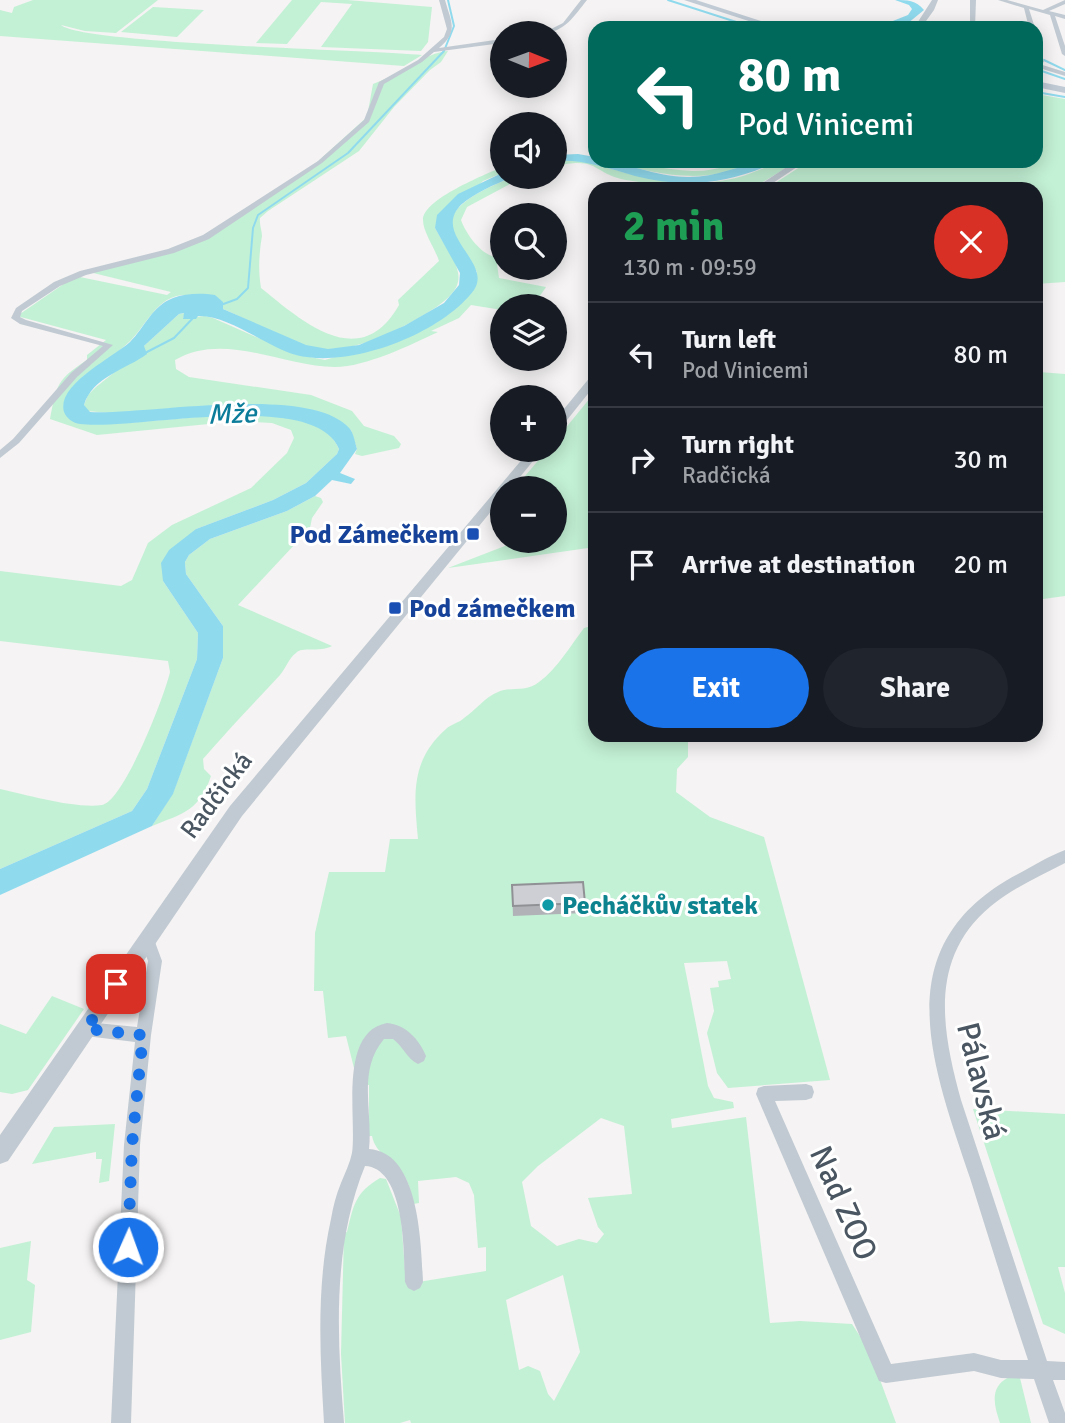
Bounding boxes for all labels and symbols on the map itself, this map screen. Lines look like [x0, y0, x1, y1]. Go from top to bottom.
north arrow [490, 21, 567, 98]
water label: Mže [207, 396, 259, 432]
place label: Pod Zámečkem [289, 519, 459, 551]
marker: Pod Zámečkem [465, 526, 481, 542]
place label: Pod zámečkem [409, 593, 575, 625]
marker: Pod zámečkem [387, 600, 403, 616]
street label: Radčická [174, 746, 260, 845]
place label: Pecháčkův statek [562, 890, 758, 922]
marker: Pecháčkův statek [540, 897, 556, 913]
pin [86, 954, 146, 1014]
street label: Pálavská [948, 1018, 1015, 1144]
street label: Nad ZOO [801, 1140, 886, 1267]
position arrow [91, 1210, 165, 1284]

